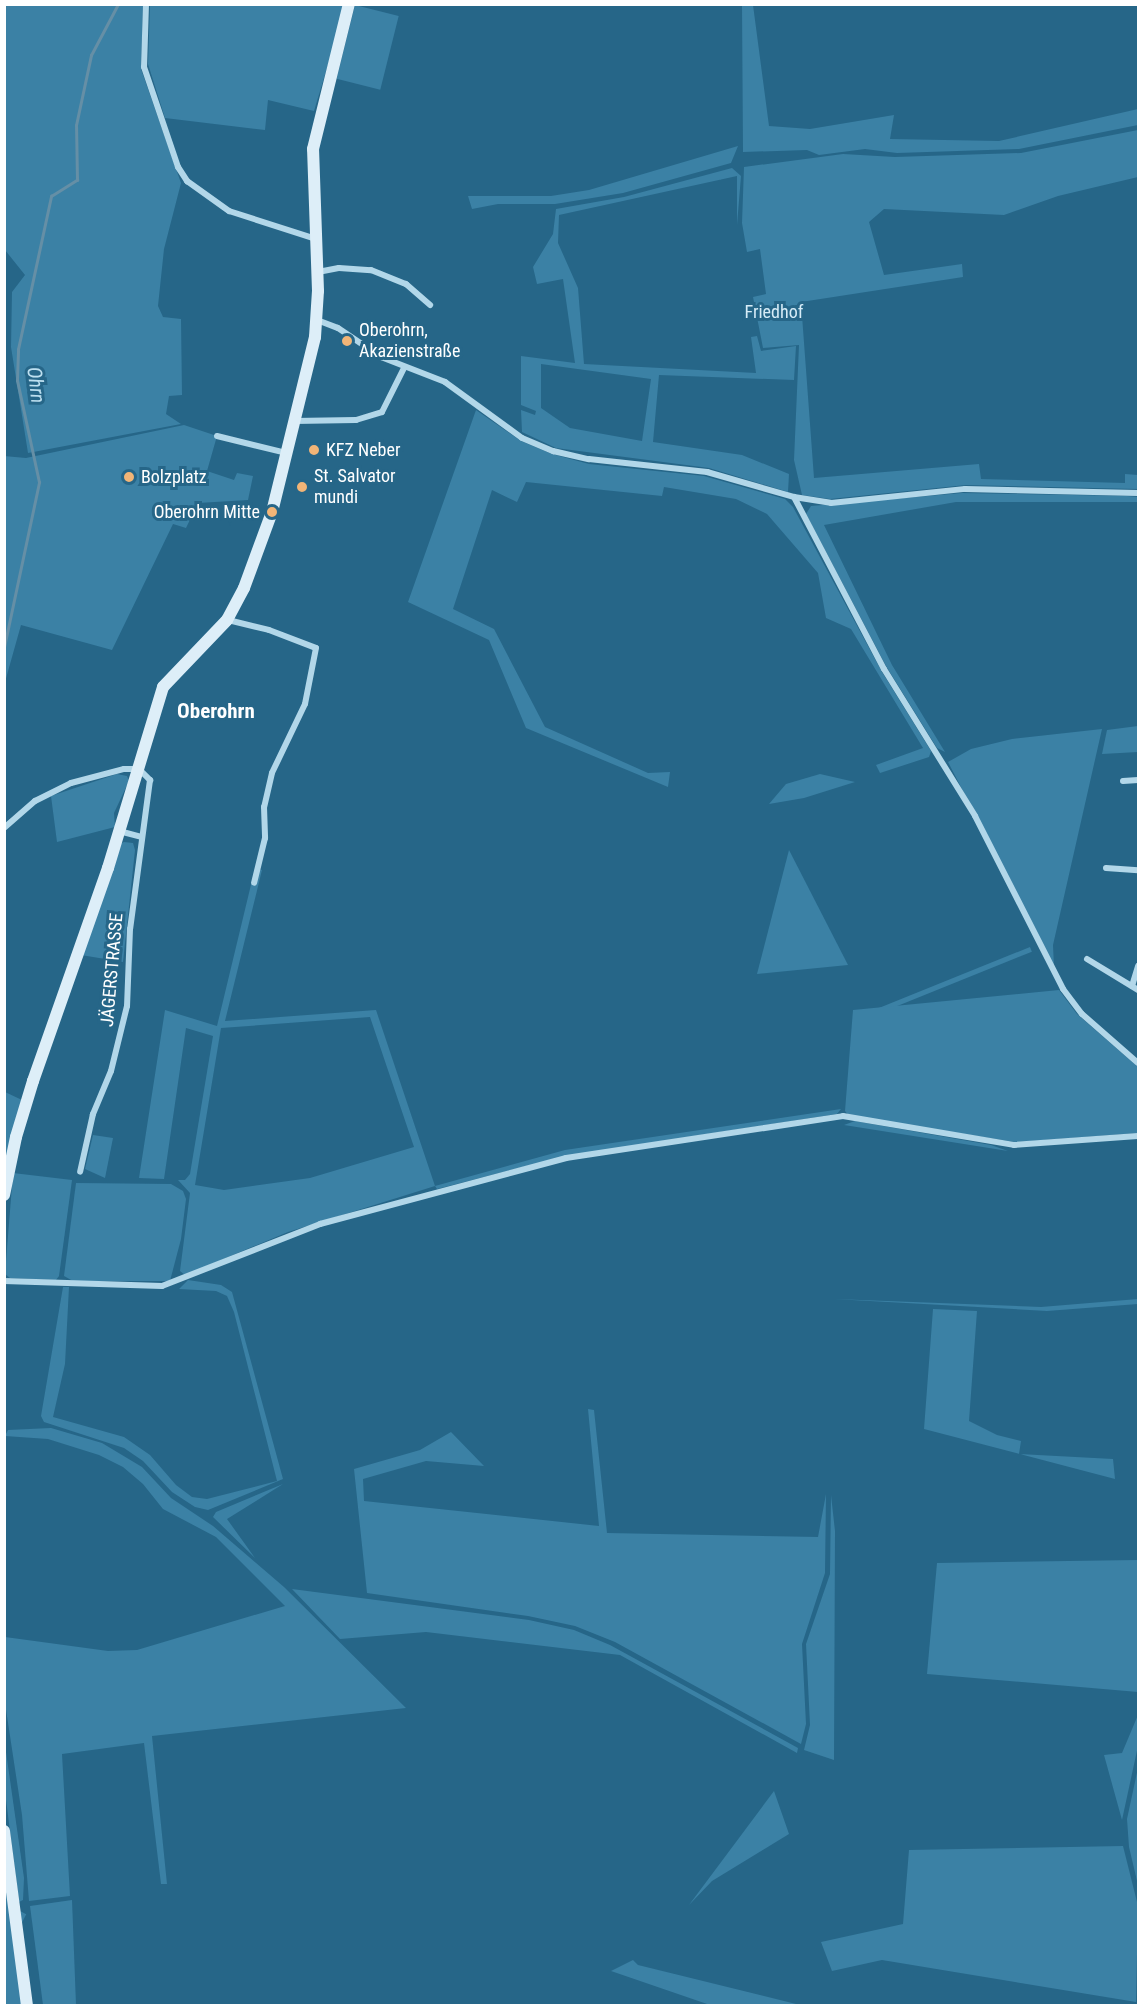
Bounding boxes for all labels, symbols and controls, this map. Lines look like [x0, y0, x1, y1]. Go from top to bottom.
park label: Friedhof [745, 301, 803, 323]
place label: Oberohrn, Akazienstraße [359, 320, 460, 362]
marker: Oberohrn, Akazienstraße [340, 334, 354, 348]
water label: Ohrn [22, 366, 50, 404]
place label: KFZ Neber [326, 439, 400, 461]
marker: KFZ Neber [307, 443, 321, 457]
place label: Bolzplatz [141, 466, 207, 488]
place label: St. Salvator mundi [314, 466, 395, 508]
marker: Bolzplatz [122, 470, 136, 484]
marker: St. Salvator mundi [295, 480, 309, 494]
place label: Oberohrn Mitte [154, 501, 260, 523]
marker: Oberohrn Mitte [265, 505, 279, 519]
district label: Oberohrn [177, 698, 255, 724]
street label: JÄGERSTRASSE [96, 912, 128, 1028]

